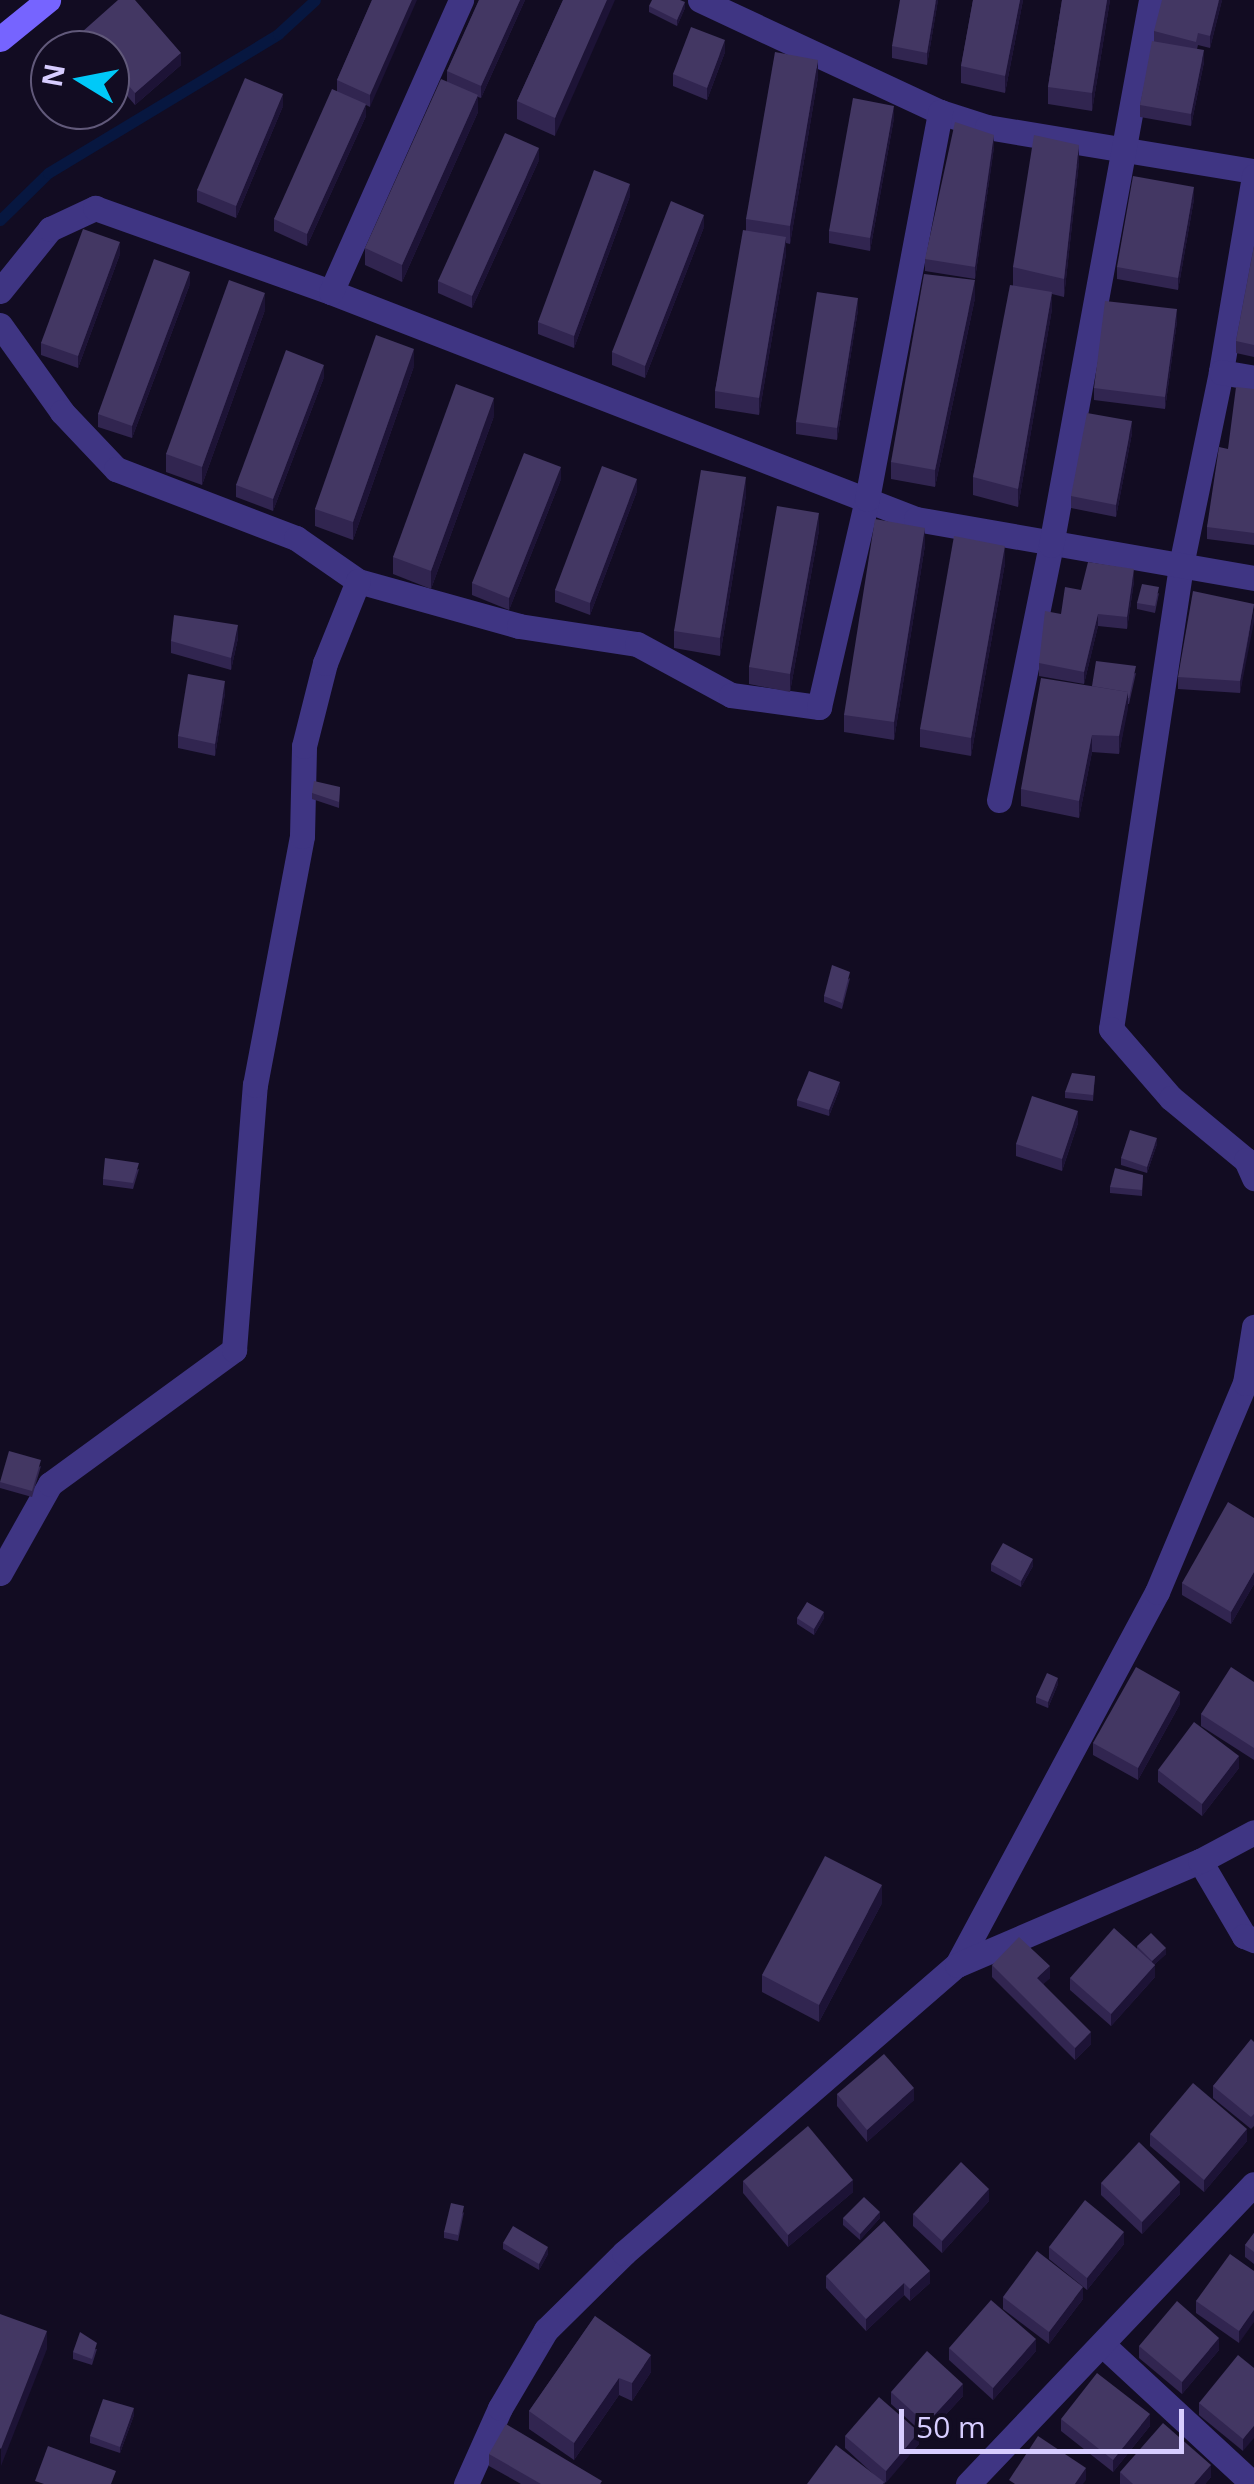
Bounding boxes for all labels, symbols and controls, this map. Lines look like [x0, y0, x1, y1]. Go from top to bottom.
north arrow [30, 30, 130, 130]
text: N [32, 61, 73, 90]
scale bar [904, 2389, 1189, 2451]
text: 50 m [916, 2406, 986, 2447]

